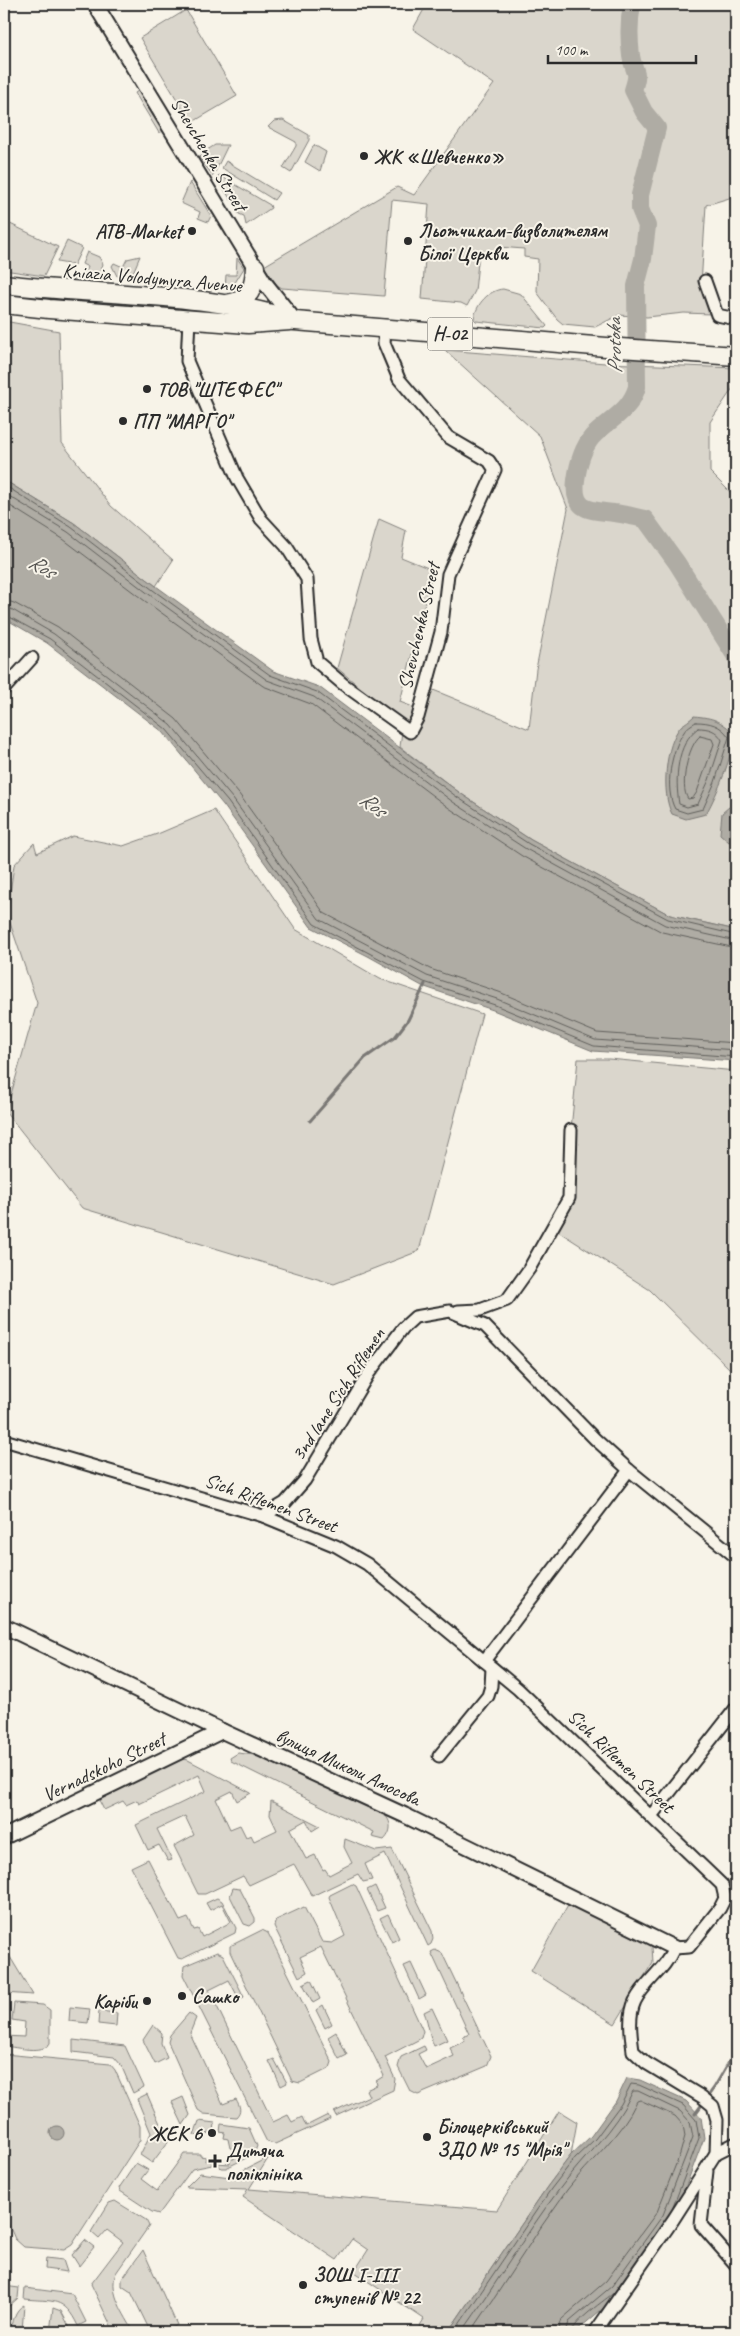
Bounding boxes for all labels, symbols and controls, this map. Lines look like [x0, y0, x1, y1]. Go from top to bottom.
scale bar [548, 32, 695, 64]
text: 100 m [555, 41, 589, 60]
street label: Shevchenka Street [165, 92, 255, 218]
place label: ЖК «Шевченко» [374, 144, 505, 169]
marker: ЖК «Шевченко» [358, 150, 370, 162]
place label: Льотчикам-визволителям Білої Церкви [418, 218, 608, 266]
place label: ATB-Market [95, 219, 185, 244]
marker: ATB-Market [186, 225, 198, 237]
marker: Льотчикам-визволителям Білої Церкви [402, 235, 414, 247]
street label: Kniazia Volodymyra Avenue [61, 258, 244, 298]
water label: Protoka [600, 316, 627, 374]
road number: Н-02 [428, 318, 472, 350]
place label: ТОВ "ШТЕФЕС" [157, 377, 283, 402]
marker: ТОВ "ШТЕФЕС" [141, 383, 153, 395]
place label: ПП "МАРГО" [133, 409, 235, 434]
marker: ПП "МАРГО" [117, 415, 129, 427]
water label: Ros [24, 548, 63, 586]
street label: Shevchenka Street [392, 557, 446, 691]
water label: Ros [355, 786, 394, 824]
street label: 3nd lane Sich Riflemen [286, 1322, 391, 1465]
street label: Sich Riflemen Street [201, 1467, 343, 1539]
street label: Sich Riflemen Street [562, 1704, 681, 1820]
street label: вулиця Миколи Амосова [272, 1723, 426, 1812]
street label: Vernadskoho Street [39, 1725, 173, 1807]
place label: Сашко [192, 1984, 240, 2009]
place label: Каріби [93, 1989, 139, 2014]
marker: Сашко [176, 1990, 188, 2002]
marker: Каріби [141, 1995, 153, 2007]
place label: Білоцерківський ЗДО № 15 "Мрія" [437, 2114, 570, 2162]
place label: ЖЕК 6 [149, 2121, 204, 2146]
marker: ЖЕК 6 [206, 2127, 218, 2139]
marker: Білоцерківський ЗДО № 15 "Мрія" [421, 2131, 433, 2143]
place label: Дитяча поліклініка [226, 2138, 303, 2186]
marker: Дитяча поліклініка [208, 2154, 222, 2168]
place label: ЗОШ І-ІІІ ступенів № 22 [313, 2262, 422, 2310]
marker: ЗОШ І-ІІІ ступенів № 22 [297, 2279, 309, 2291]

